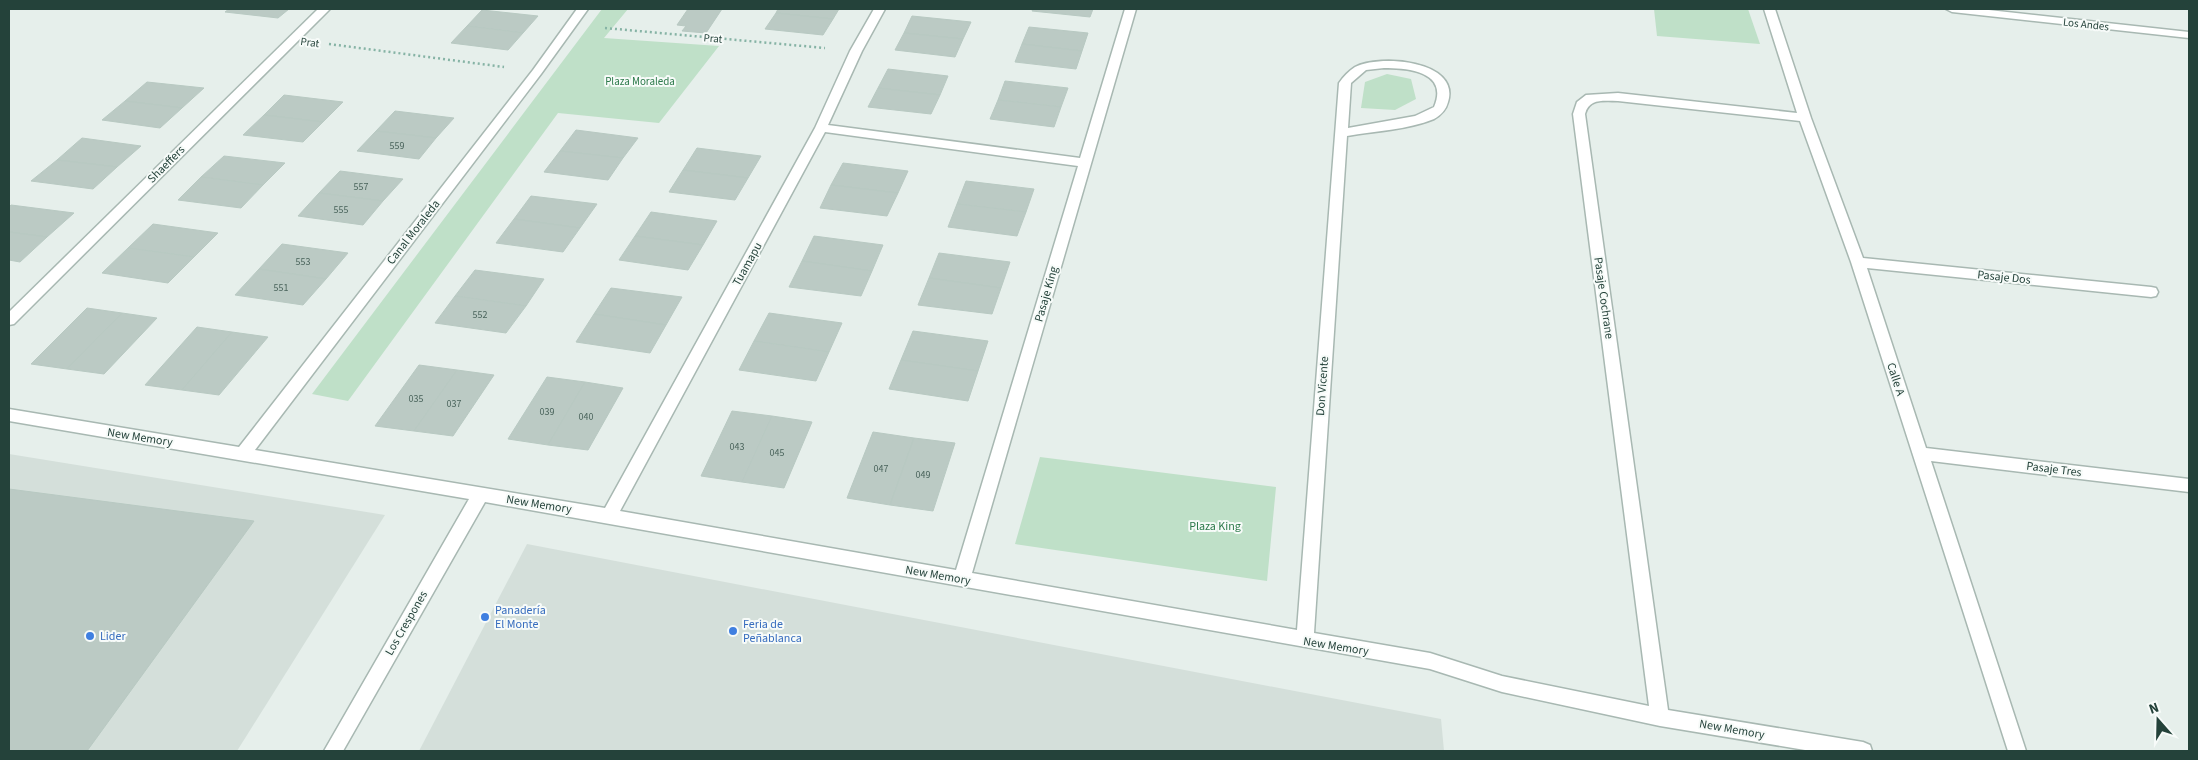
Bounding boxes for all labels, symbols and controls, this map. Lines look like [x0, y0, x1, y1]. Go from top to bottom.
street label: Los Andes [2062, 15, 2110, 34]
street label: Prat [703, 30, 723, 47]
street label: Prat [300, 34, 321, 51]
park label: Plaza Moraleda [605, 74, 675, 89]
house number: 559 [390, 139, 404, 153]
street label: Shaeffers [144, 142, 189, 187]
house number: 557 [354, 180, 368, 194]
street label: Canal Moraleda [383, 196, 444, 268]
house number: 555 [334, 203, 348, 217]
street label: Tuamapu [728, 239, 766, 289]
house number: 553 [296, 255, 310, 269]
street label: Pasaje Cochrane [1589, 256, 1618, 340]
street label: Pasaje King [1030, 264, 1063, 324]
street label: Pasaje Dos [1976, 266, 2031, 289]
house number: 551 [274, 281, 288, 295]
house number: 552 [473, 308, 487, 322]
street label: Don Vicente [1312, 356, 1333, 416]
street label: Calle A [1882, 360, 1909, 398]
house number: 035 [409, 392, 423, 406]
house number: 037 [447, 397, 461, 411]
house number: 039 [540, 405, 554, 419]
house number: 040 [579, 410, 593, 424]
street label: New Memory [106, 424, 174, 451]
house number: 043 [730, 440, 744, 454]
house number: 045 [770, 446, 784, 460]
street label: Pasaje Tres [2025, 458, 2083, 481]
house number: 047 [874, 462, 888, 476]
house number: 049 [916, 468, 930, 482]
street label: New Memory [505, 491, 573, 518]
park label: Plaza King [1189, 518, 1241, 535]
street label: New Memory [904, 561, 972, 590]
street label: Los Crespones [381, 588, 432, 659]
place label: Panadería El Monte [495, 602, 546, 633]
marker: Panadería El Monte [479, 611, 491, 623]
place label: Feria de Peñablanca [743, 616, 802, 647]
marker: Feria de Peñablanca [727, 625, 739, 637]
place label: Lider [100, 628, 126, 645]
marker: Lider [84, 630, 96, 642]
street label: New Memory [1302, 633, 1370, 660]
north arrow [2133, 695, 2183, 745]
text: N [2146, 698, 2162, 720]
street label: New Memory [1698, 715, 1766, 744]

